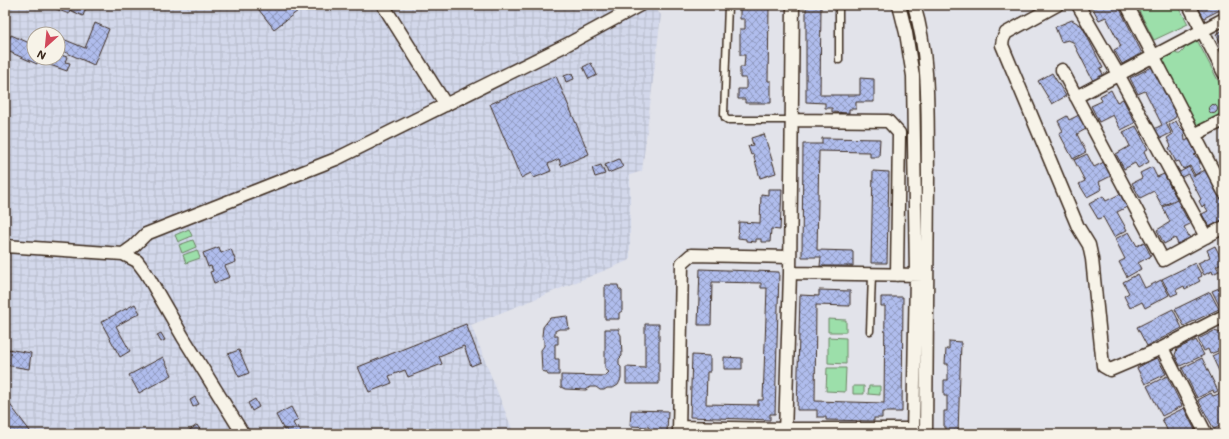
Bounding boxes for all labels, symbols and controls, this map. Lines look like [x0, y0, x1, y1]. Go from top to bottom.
north arrow [26, 26, 66, 66]
text: N [34, 47, 48, 64]

